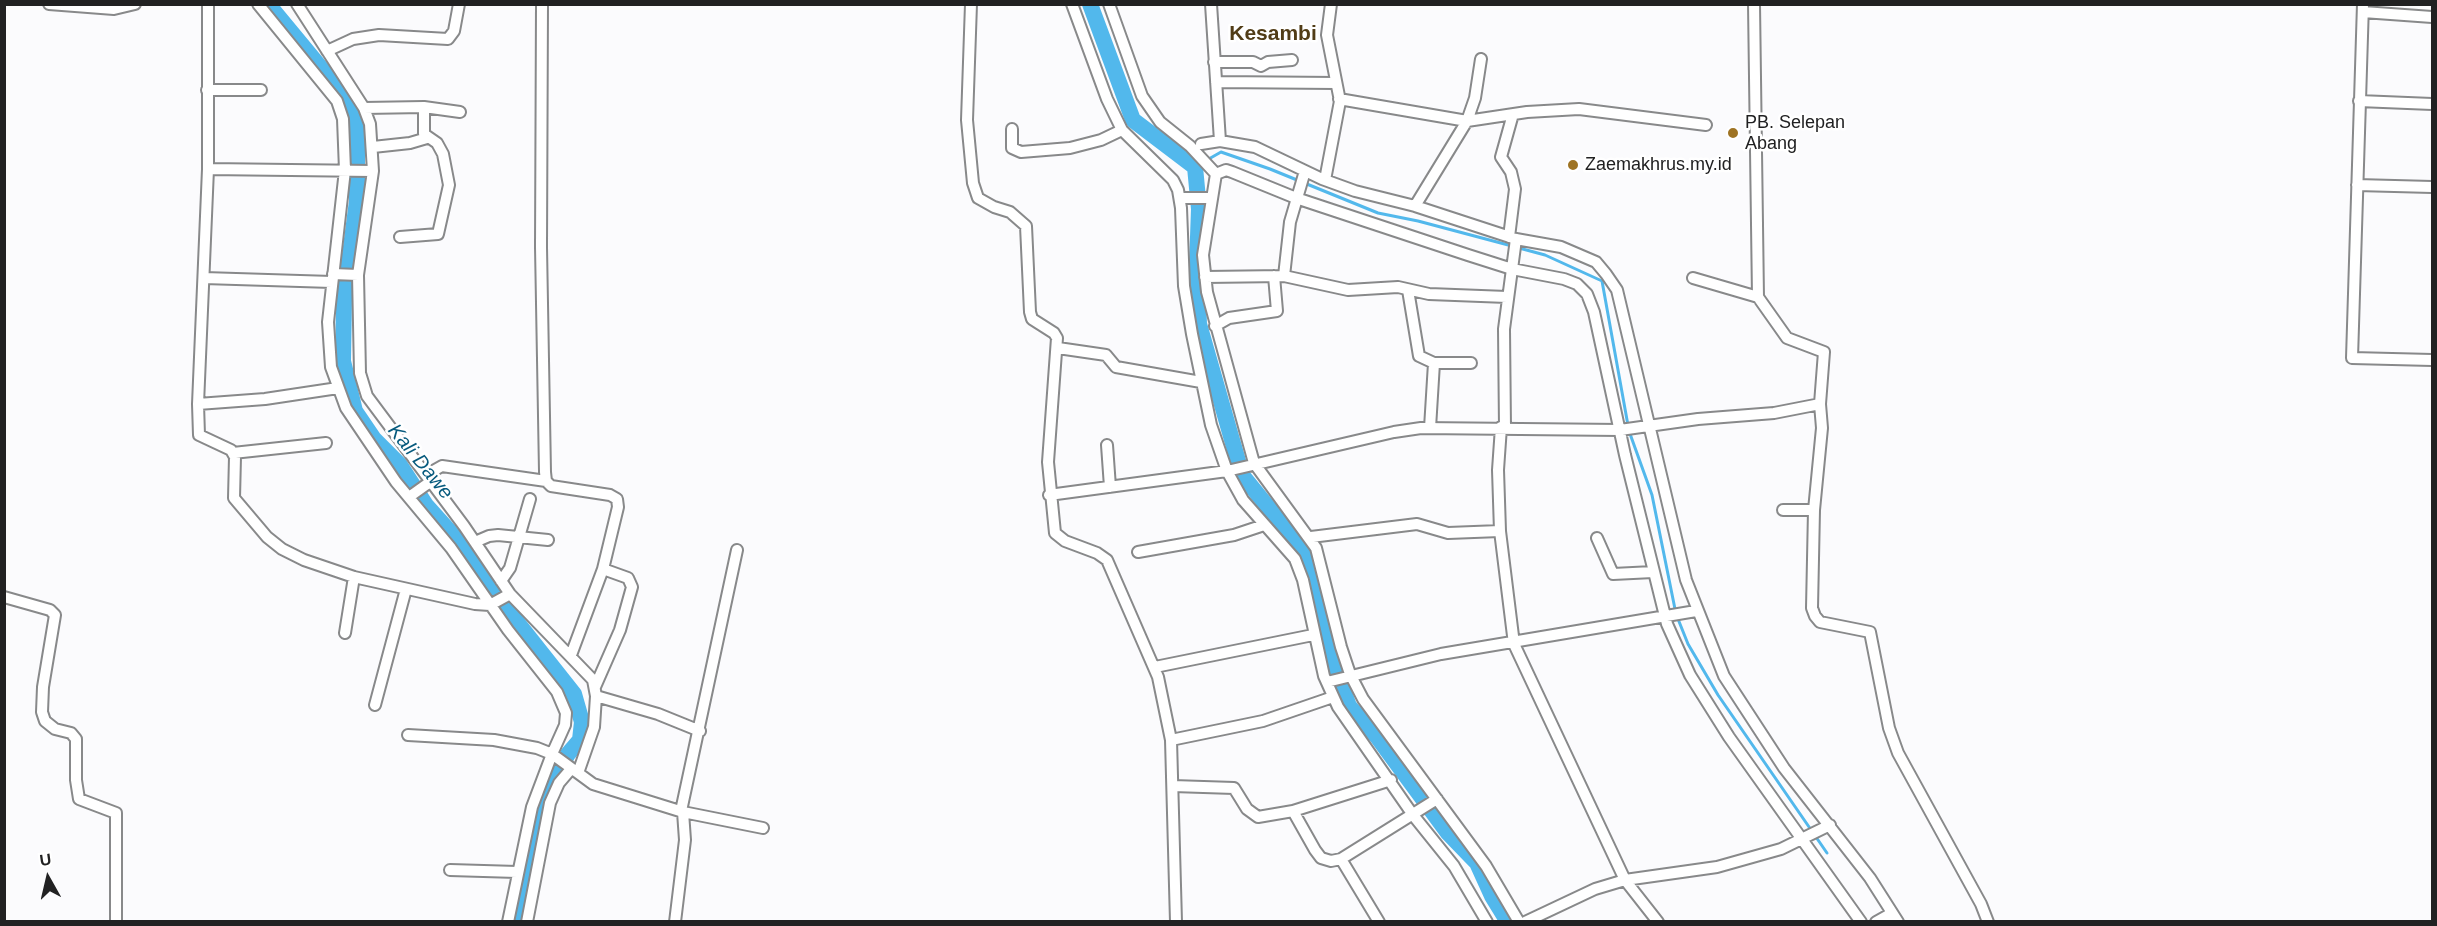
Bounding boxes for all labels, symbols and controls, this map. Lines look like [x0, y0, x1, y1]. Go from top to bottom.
district label: Kesambi [1229, 21, 1317, 47]
place label: PB. Selepan Abang [1745, 112, 1845, 154]
marker: PB. Selepan Abang [1726, 126, 1740, 140]
place label: Zaemakhrus.my.id [1585, 154, 1732, 176]
marker: Zaemakhrus.my.id [1566, 158, 1580, 172]
water label: Kali Dawe [382, 419, 458, 505]
north arrow [18, 848, 78, 908]
text: U [39, 850, 52, 869]

